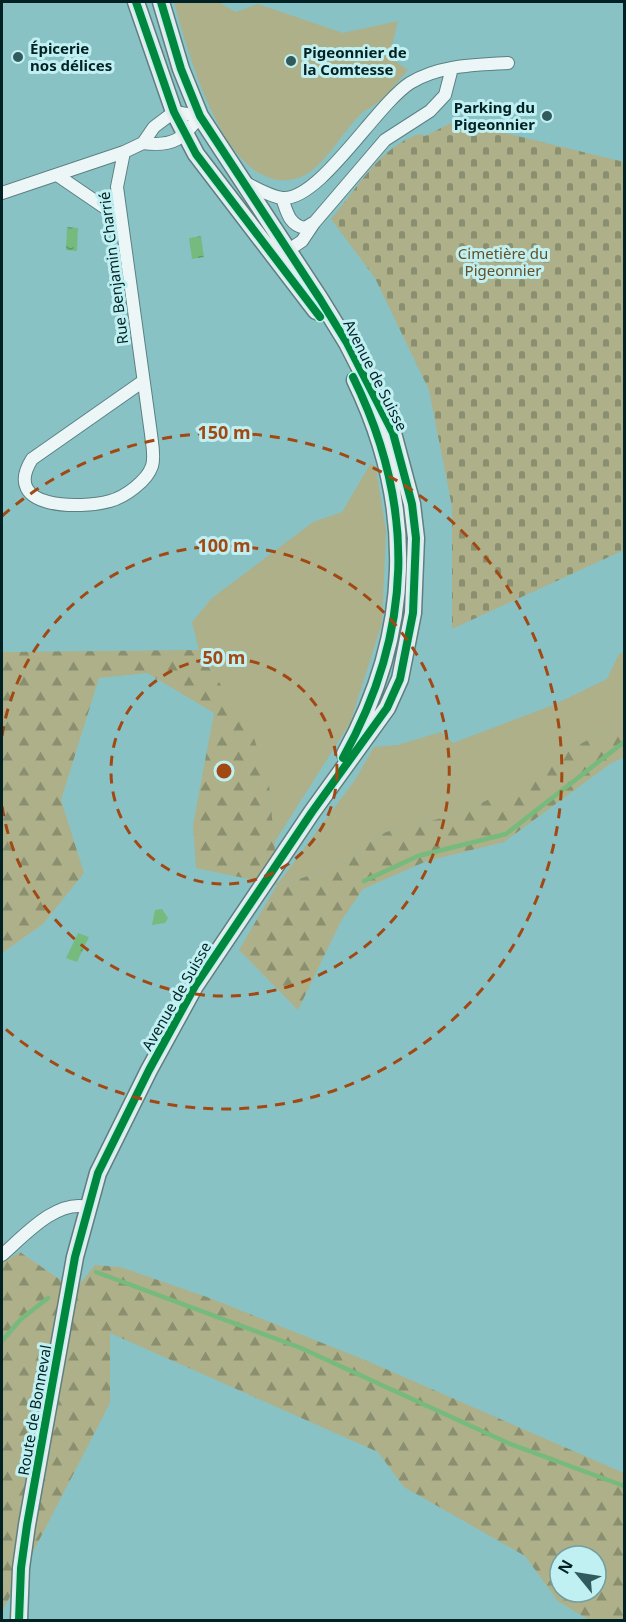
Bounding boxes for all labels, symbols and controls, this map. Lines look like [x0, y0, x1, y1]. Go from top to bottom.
place label: Épicerie nos délices [30, 38, 112, 75]
place label: Pigeonnier de la Comtesse [303, 42, 407, 79]
marker: Épicerie nos délices [11, 50, 25, 64]
marker: Pigeonnier de la Comtesse [284, 54, 298, 68]
place label: Parking du Pigeonnier [454, 97, 535, 134]
marker: Parking du Pigeonnier [540, 109, 554, 123]
street label: Rue Benjamin Charrié [94, 191, 132, 345]
park label: Cimetière du Pigeonnier [458, 243, 548, 280]
street label: Avenue de Suisse [339, 316, 413, 434]
text: 150 m [197, 420, 251, 444]
text: 100 m [197, 533, 251, 557]
text: 50 m [203, 645, 245, 669]
centre of rings [214, 761, 234, 781]
street label: Avenue de Suisse [137, 938, 215, 1054]
street label: Route de Bonneval [13, 1343, 55, 1477]
north arrow [548, 1544, 608, 1604]
text: N [552, 1555, 578, 1578]

